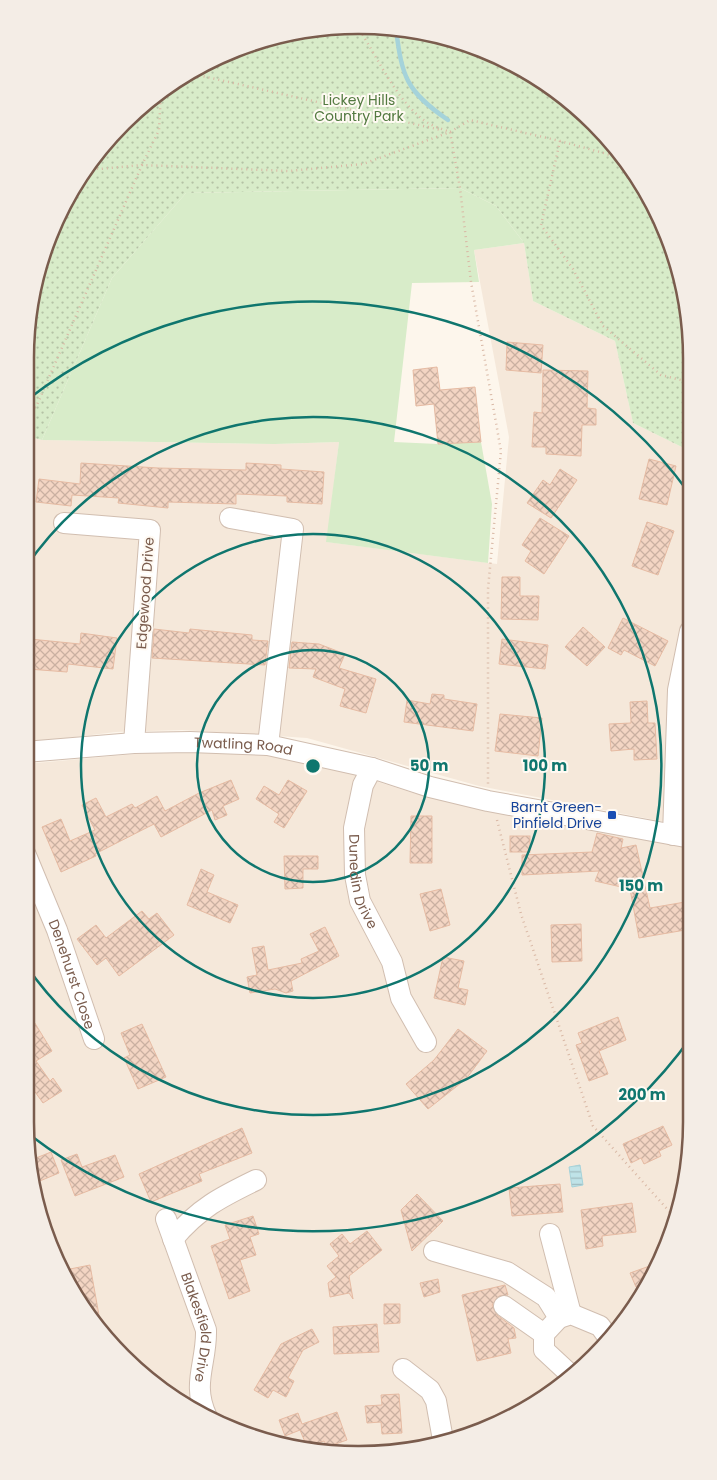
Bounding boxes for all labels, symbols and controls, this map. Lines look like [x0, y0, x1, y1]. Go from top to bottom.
park label: Lickey Hills Country Park [314, 90, 405, 126]
street label: Edgewood Drive [131, 536, 159, 650]
street label: Twatling Road [194, 732, 295, 760]
text: 50 m [410, 755, 448, 776]
text: 100 m [523, 755, 567, 776]
centre of rings [304, 757, 322, 775]
place label: Barnt Green- Pinfield Drive [511, 797, 602, 833]
marker: Barnt Green- Pinfield Drive [606, 809, 618, 821]
street label: Dunedin Drive [344, 834, 383, 932]
text: 150 m [619, 875, 663, 896]
street label: Denehurst Close [44, 916, 100, 1032]
text: 200 m [618, 1084, 666, 1105]
street label: Blakesfield Drive [176, 1270, 216, 1384]

